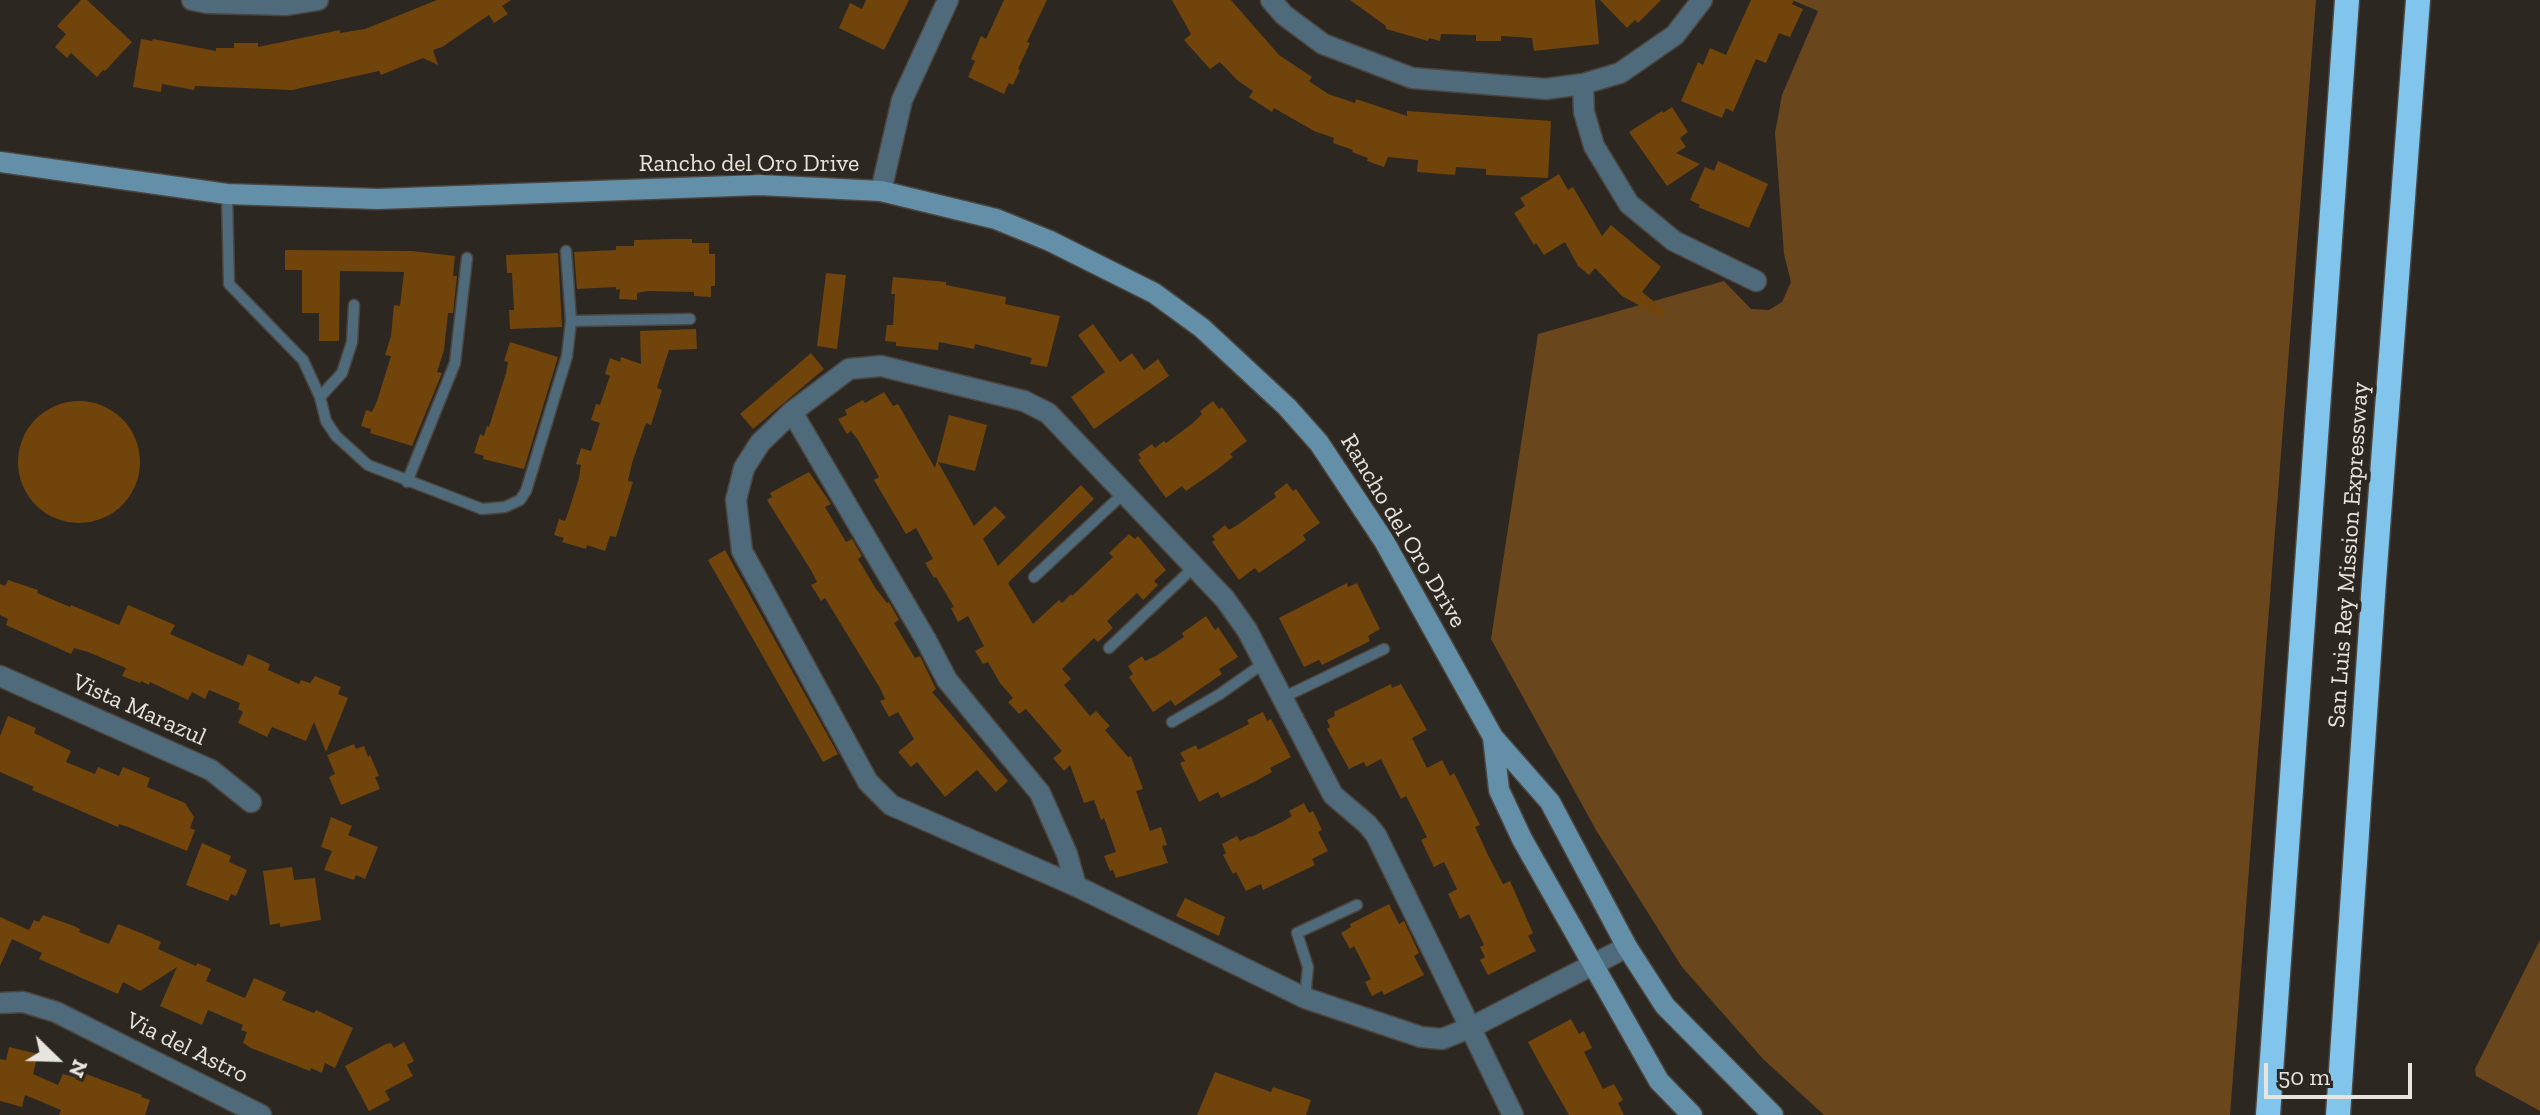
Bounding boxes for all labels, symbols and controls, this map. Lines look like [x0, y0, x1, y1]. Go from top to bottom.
street label: Rancho del Oro Drive [639, 150, 859, 178]
street label: San Luis Rey Mission Expressway [2323, 381, 2375, 729]
street label: Rancho del Oro Drive [1334, 429, 1472, 633]
street label: Vista Marazul [68, 668, 210, 752]
street label: Via del Astro [121, 1006, 253, 1090]
north arrow [16, 1019, 96, 1099]
scale bar [2268, 1047, 2416, 1097]
text: N [63, 1056, 94, 1082]
text: 50 m [2278, 1062, 2330, 1091]

